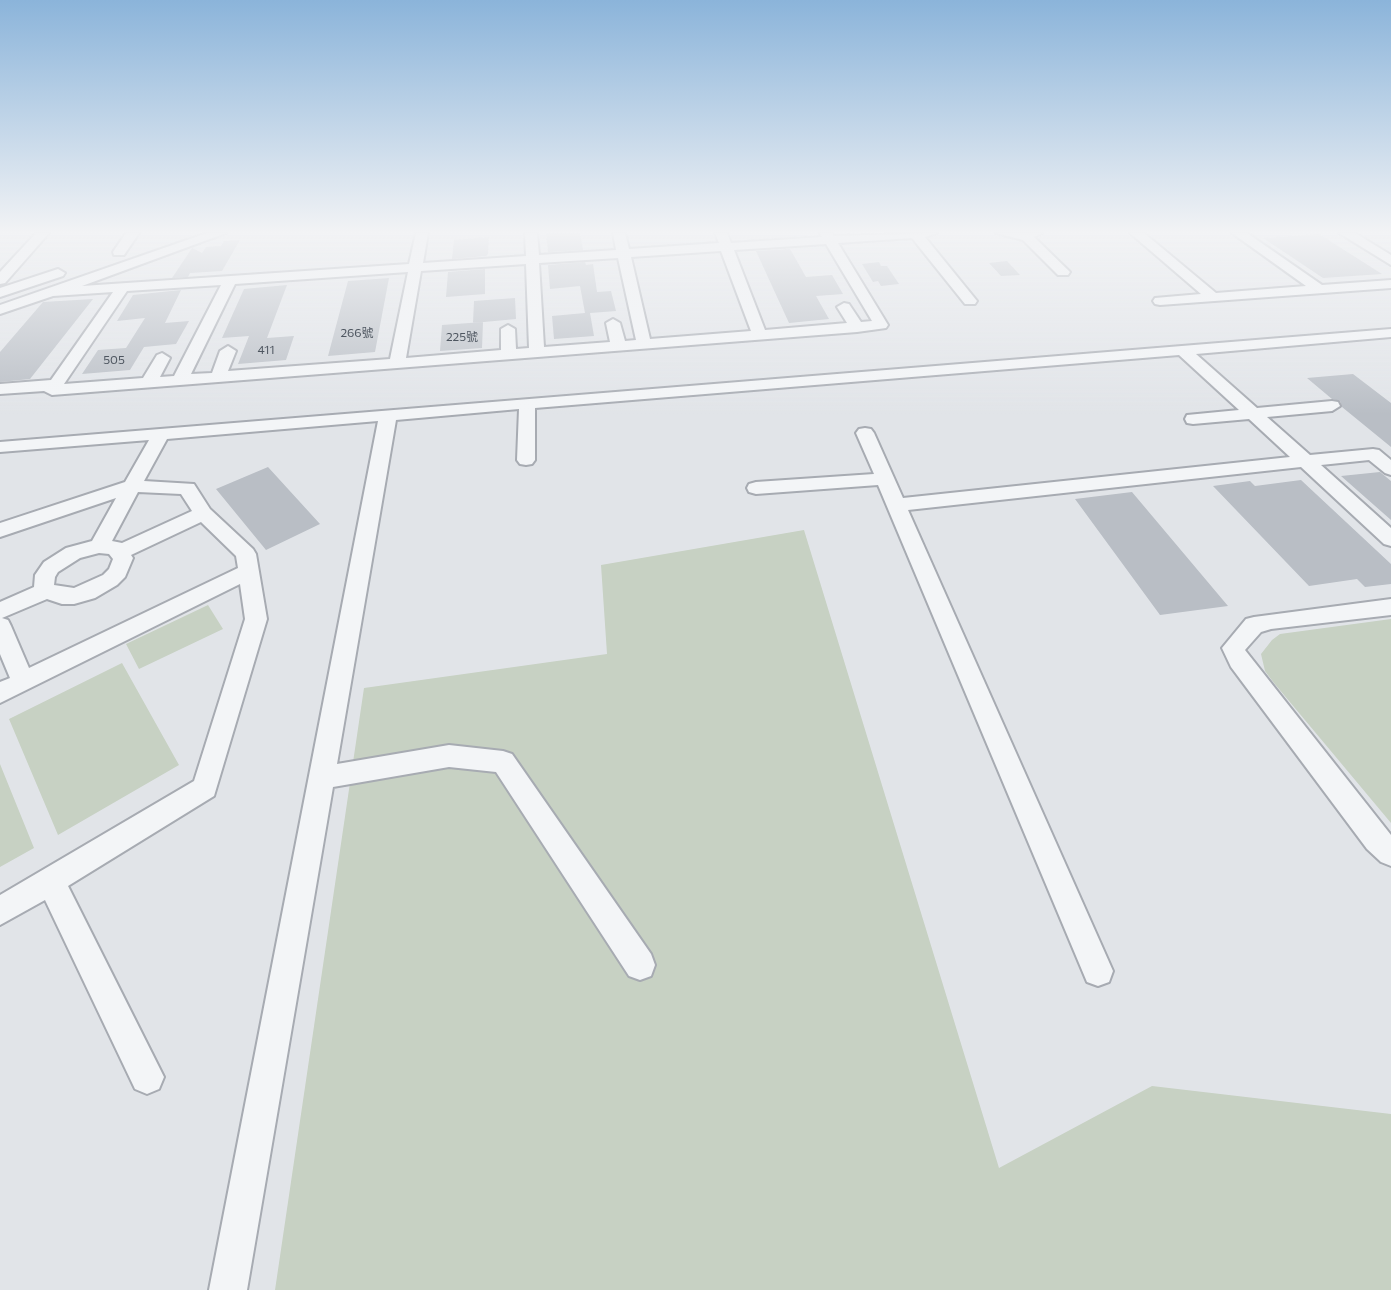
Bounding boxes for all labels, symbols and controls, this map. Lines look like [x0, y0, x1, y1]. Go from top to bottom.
house number: 266號 [340, 326, 374, 340]
house number: 225號 [446, 330, 478, 344]
house number: 411 [257, 343, 275, 357]
house number: 505 [103, 353, 125, 367]

